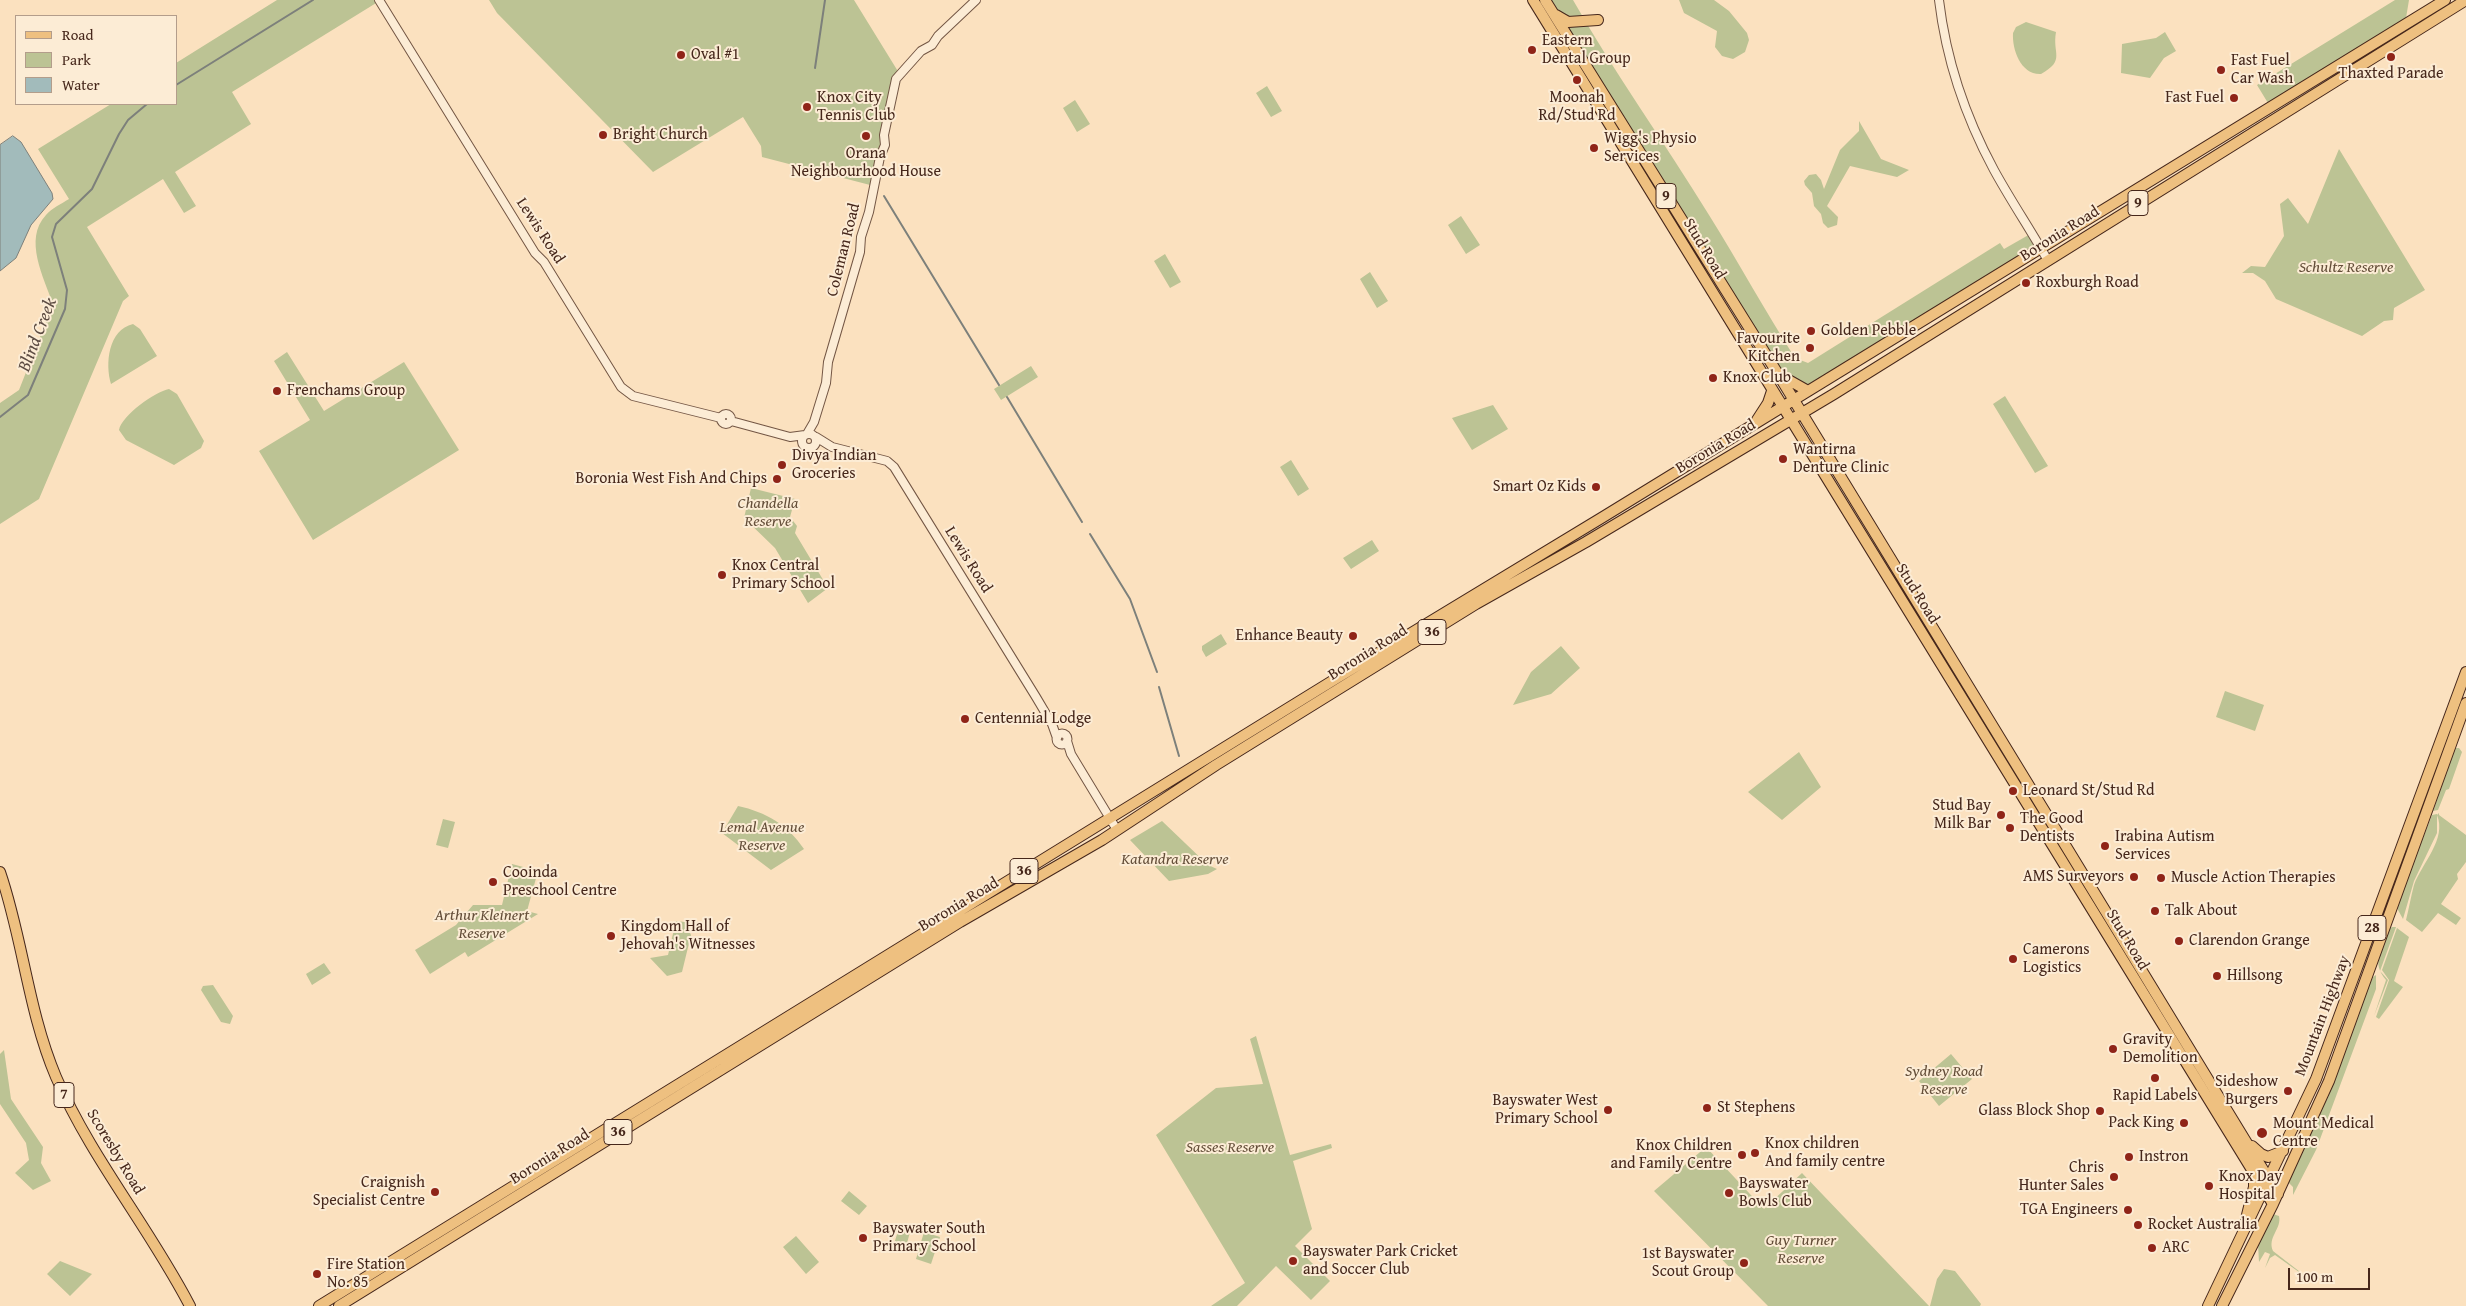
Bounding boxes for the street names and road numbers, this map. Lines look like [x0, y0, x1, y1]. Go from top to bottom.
road number: 9 [1656, 184, 1676, 208]
road number: 9 [2128, 190, 2148, 216]
street label: Lewis Road [512, 195, 568, 267]
street label: Coleman Road [823, 201, 865, 299]
street label: Boronia Road [2017, 202, 2103, 266]
street label: Stud Road [1678, 215, 1730, 283]
street label: Boronia Road [1673, 416, 1759, 478]
street label: Lewis Road [940, 523, 996, 597]
street label: Stud Road [1891, 560, 1943, 628]
road number: 36 [1418, 620, 1446, 644]
street label: Boronia Road [1325, 621, 1411, 685]
road number: 36 [1010, 858, 1038, 884]
street label: Boronia Road [916, 874, 1002, 936]
street label: Stud Road [2101, 906, 2153, 974]
road number: 28 [2358, 916, 2386, 940]
street label: Mountain Highway [2291, 953, 2355, 1079]
road number: 7 [54, 1082, 74, 1108]
street label: Scoresby Road [82, 1106, 148, 1198]
road number: 36 [604, 1120, 632, 1144]
street label: Boronia Road [507, 1125, 593, 1189]

